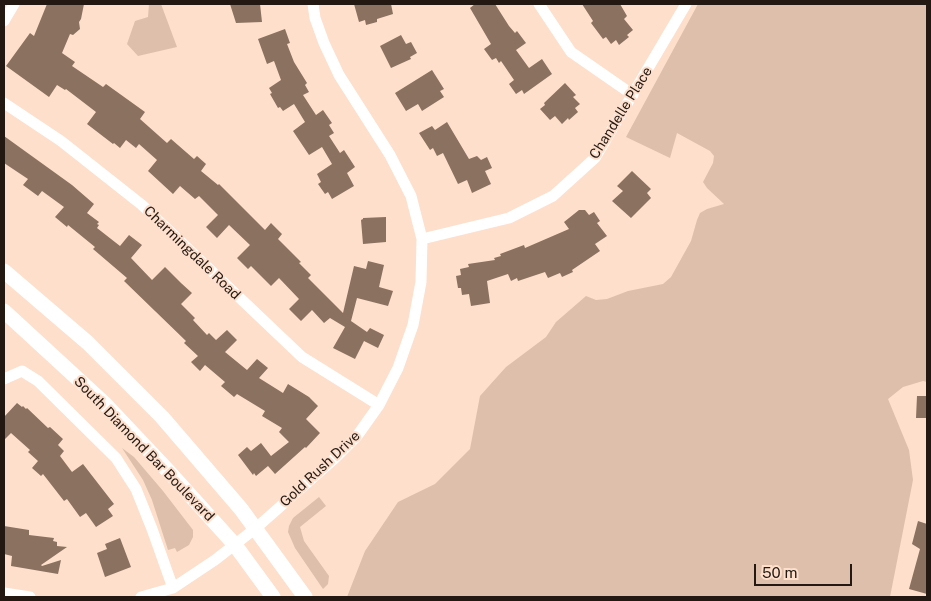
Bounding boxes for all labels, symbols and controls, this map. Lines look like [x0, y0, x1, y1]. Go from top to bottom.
street label: Chandelle Place [586, 64, 656, 162]
street label: Charmingdale Road [140, 203, 244, 303]
street label: South Diamond Bar Boulevard [70, 373, 218, 525]
street label: Gold Rush Drive [276, 428, 364, 510]
scale bar [756, 554, 854, 586]
text: 50 m [762, 564, 797, 581]

